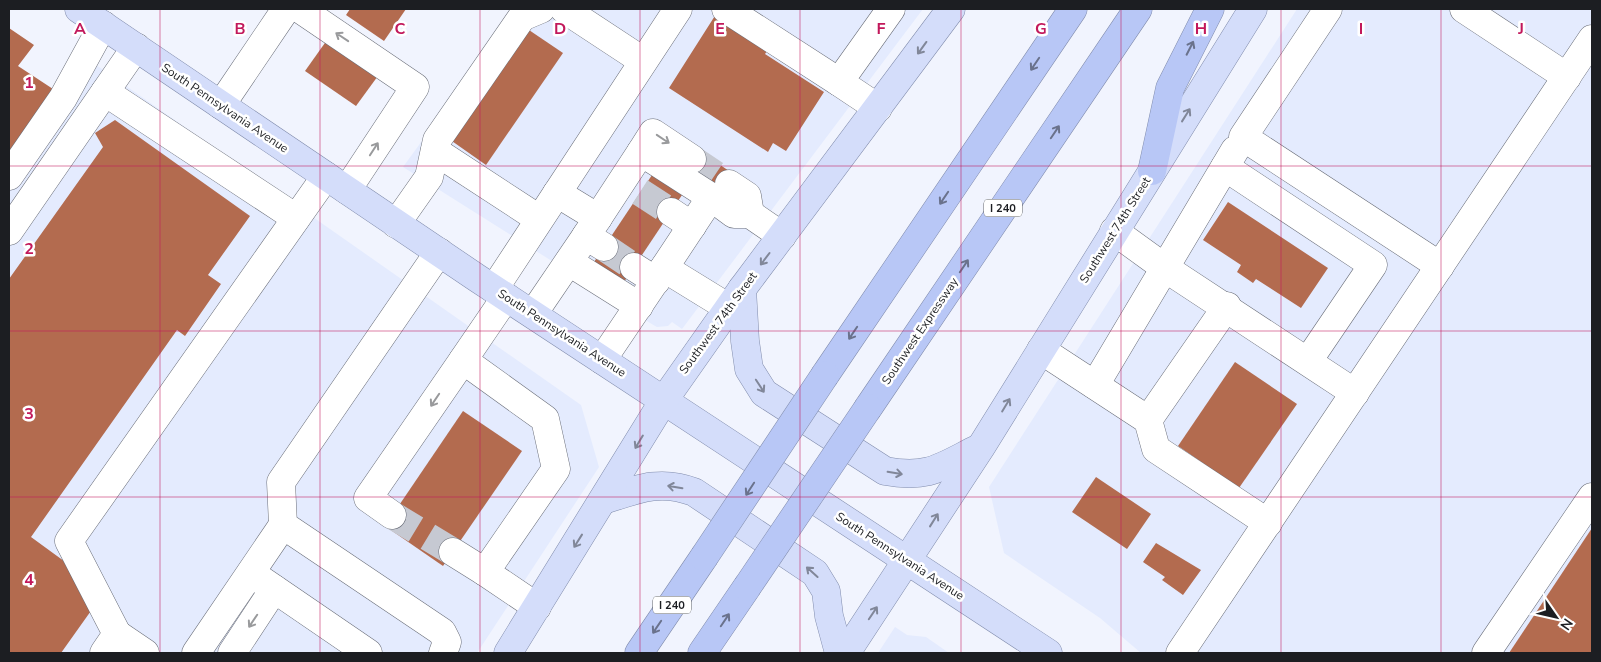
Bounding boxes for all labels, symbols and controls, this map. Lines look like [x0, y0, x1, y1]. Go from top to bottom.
text: A [74, 18, 86, 40]
text: B [234, 18, 246, 40]
text: C [395, 18, 406, 40]
text: D [554, 18, 566, 40]
text: E [715, 18, 725, 40]
text: F [877, 18, 886, 40]
text: G [1035, 18, 1047, 40]
text: H [1195, 18, 1207, 40]
text: I [1359, 18, 1363, 40]
text: J [1517, 18, 1524, 40]
one-way arrow [336, 32, 350, 42]
one-way arrow [917, 41, 928, 54]
one-way arrow [1186, 41, 1195, 56]
one-way arrow [1030, 56, 1040, 70]
street label: South Pennsylvania Avenue [158, 59, 292, 157]
text: 1 [24, 72, 34, 94]
one-way arrow [1182, 108, 1192, 122]
one-way arrow [1050, 125, 1060, 139]
one-way arrow [656, 134, 670, 145]
one-way arrow [369, 143, 379, 157]
street label: Southwest 74th Street [1076, 173, 1155, 286]
one-way arrow [939, 191, 950, 205]
road number: I 240 [984, 200, 1022, 217]
text: 2 [24, 238, 34, 260]
one-way arrow [760, 252, 770, 266]
one-way arrow [959, 260, 969, 274]
street label: Southwest 74th Street [676, 268, 761, 377]
street label: Southwest Expressway [878, 274, 962, 388]
street label: South Pennsylvania Avenue [495, 286, 629, 380]
one-way arrow [848, 326, 858, 340]
one-way arrow [755, 379, 765, 393]
one-way arrow [430, 393, 440, 407]
one-way arrow [1002, 399, 1012, 413]
text: 3 [24, 403, 34, 425]
one-way arrow [634, 434, 644, 448]
one-way arrow [887, 469, 903, 479]
one-way arrow [744, 481, 754, 495]
one-way arrow [667, 482, 683, 492]
street label: South Pennsylvania Avenue [833, 509, 967, 603]
one-way arrow [929, 513, 939, 527]
one-way arrow [573, 534, 583, 548]
one-way arrow [805, 566, 818, 578]
text: 4 [24, 569, 34, 591]
north arrow [1531, 592, 1581, 642]
road number: I 240 [653, 596, 691, 614]
one-way arrow [868, 606, 878, 620]
one-way arrow [247, 613, 257, 627]
one-way arrow [720, 613, 730, 627]
text: N [1556, 614, 1577, 634]
one-way arrow [652, 619, 662, 633]

